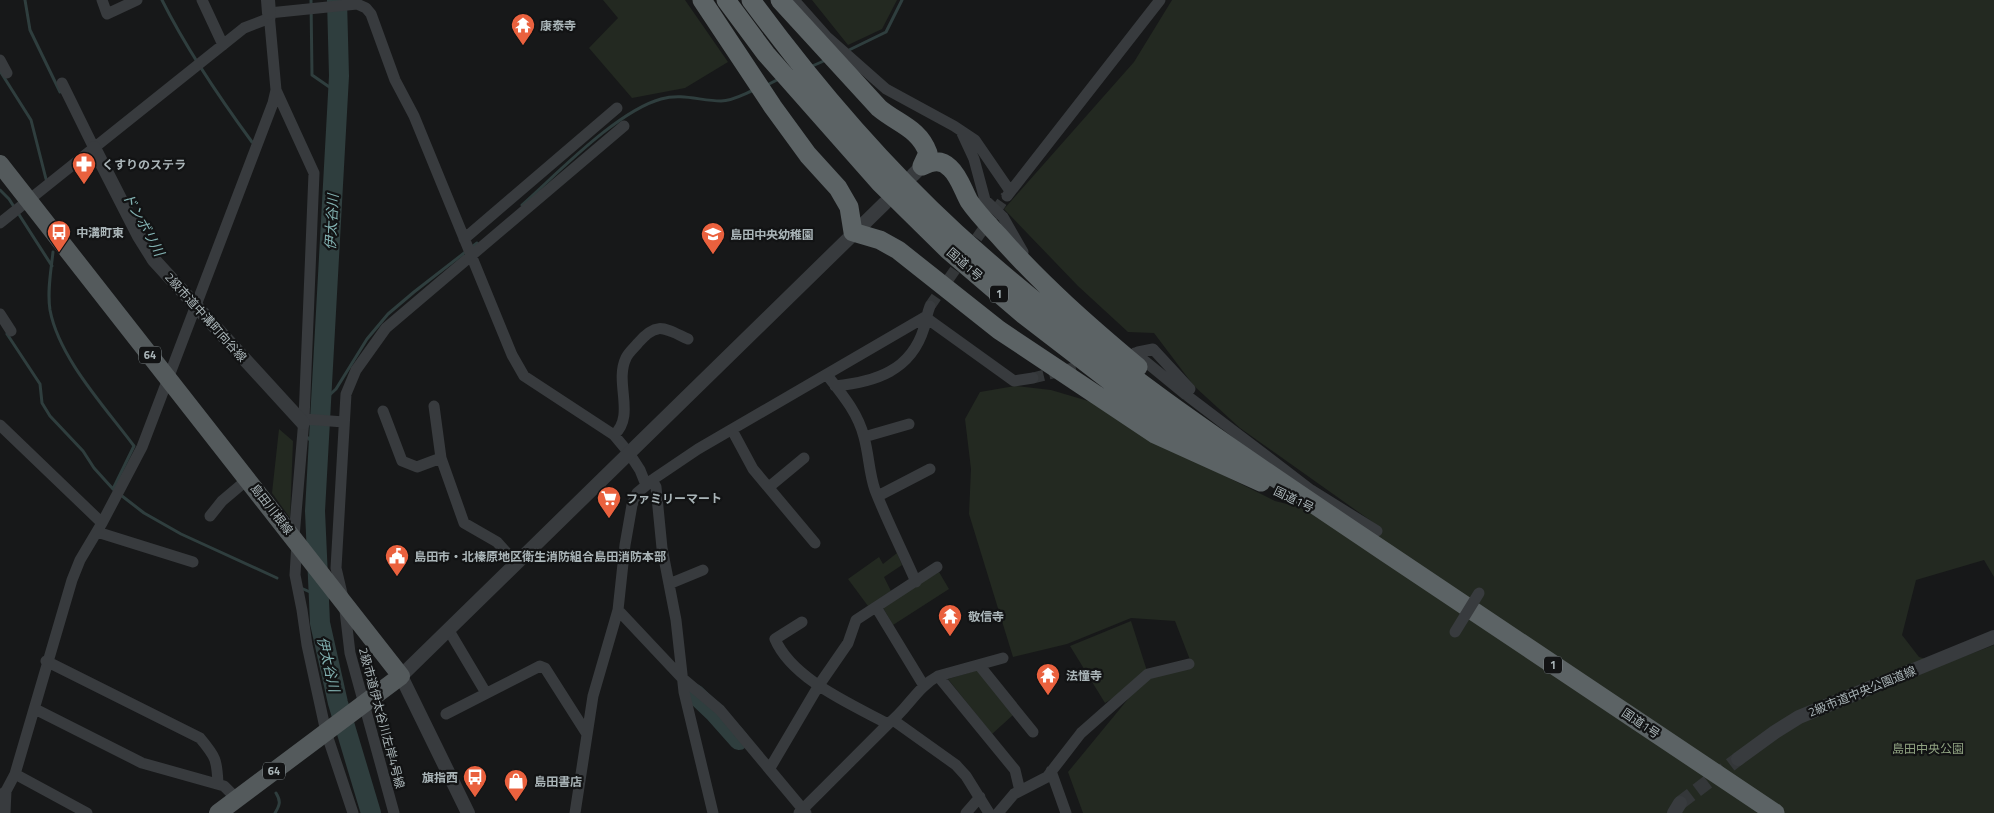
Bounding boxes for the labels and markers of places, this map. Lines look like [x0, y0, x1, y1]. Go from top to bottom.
temple icon: 康泰寺 [510, 12, 536, 46]
place label: 康泰寺 [540, 16, 576, 35]
pharmacy icon: くすりのステラ [71, 151, 97, 185]
place label: くすりのステラ [102, 155, 186, 174]
bus stop icon: 中溝町東 [46, 219, 72, 253]
school or university icon: 島田中央幼稚園 [700, 221, 726, 255]
place label: 中溝町東 [76, 223, 124, 242]
place label: 島田中央幼稚園 [730, 225, 814, 244]
supermarket icon: ファミリーマート [596, 485, 622, 519]
place label: ファミリーマート [626, 489, 722, 508]
public building icon: 島田市・北榛原地区衛生消防組合島田消防本部 [384, 543, 410, 577]
place label: 島田市・北榛原地区衛生消防組合島田消防本部 [414, 547, 666, 566]
temple icon: 敬信寺 [937, 603, 963, 637]
place label: 敬信寺 [968, 607, 1004, 626]
temple icon: 法憧寺 [1035, 662, 1061, 696]
place label: 法憧寺 [1066, 666, 1102, 685]
bus stop icon: 旗指西 [462, 764, 488, 798]
place label: 旗指西 [422, 768, 458, 787]
shop icon: 島田書店 [503, 768, 529, 802]
place label: 島田書店 [534, 772, 582, 791]

